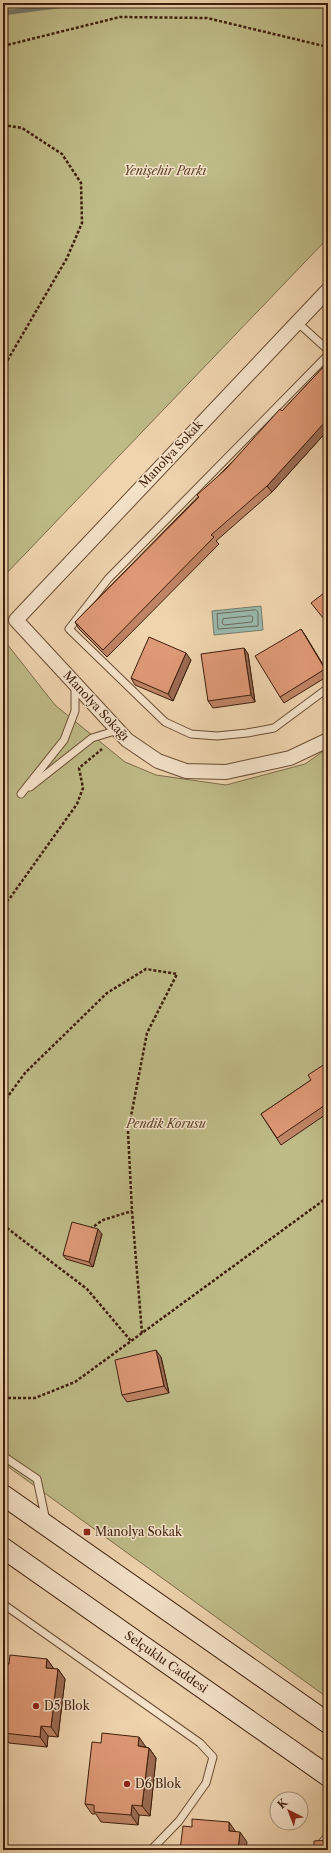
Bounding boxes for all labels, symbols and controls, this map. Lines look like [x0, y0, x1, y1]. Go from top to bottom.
park label: Yenişehir Parkı [124, 163, 206, 178]
street label: Manolya Sokak [136, 416, 206, 491]
street label: Manolya Sokağı [60, 668, 133, 744]
park label: Pendik Korusu [125, 1116, 207, 1131]
place label: Manolya Sokak [95, 1524, 183, 1539]
marker: Manolya Sokak [82, 1527, 92, 1537]
street label: Selçuklu Caddesi [122, 1627, 211, 1696]
place label: D5 Blok [44, 1698, 91, 1713]
marker: D5 Blok [31, 1701, 41, 1711]
place label: D6 Blok [135, 1776, 182, 1791]
marker: D6 Blok [122, 1779, 132, 1789]
north arrow [269, 1791, 309, 1831]
text: K [274, 1795, 291, 1812]

